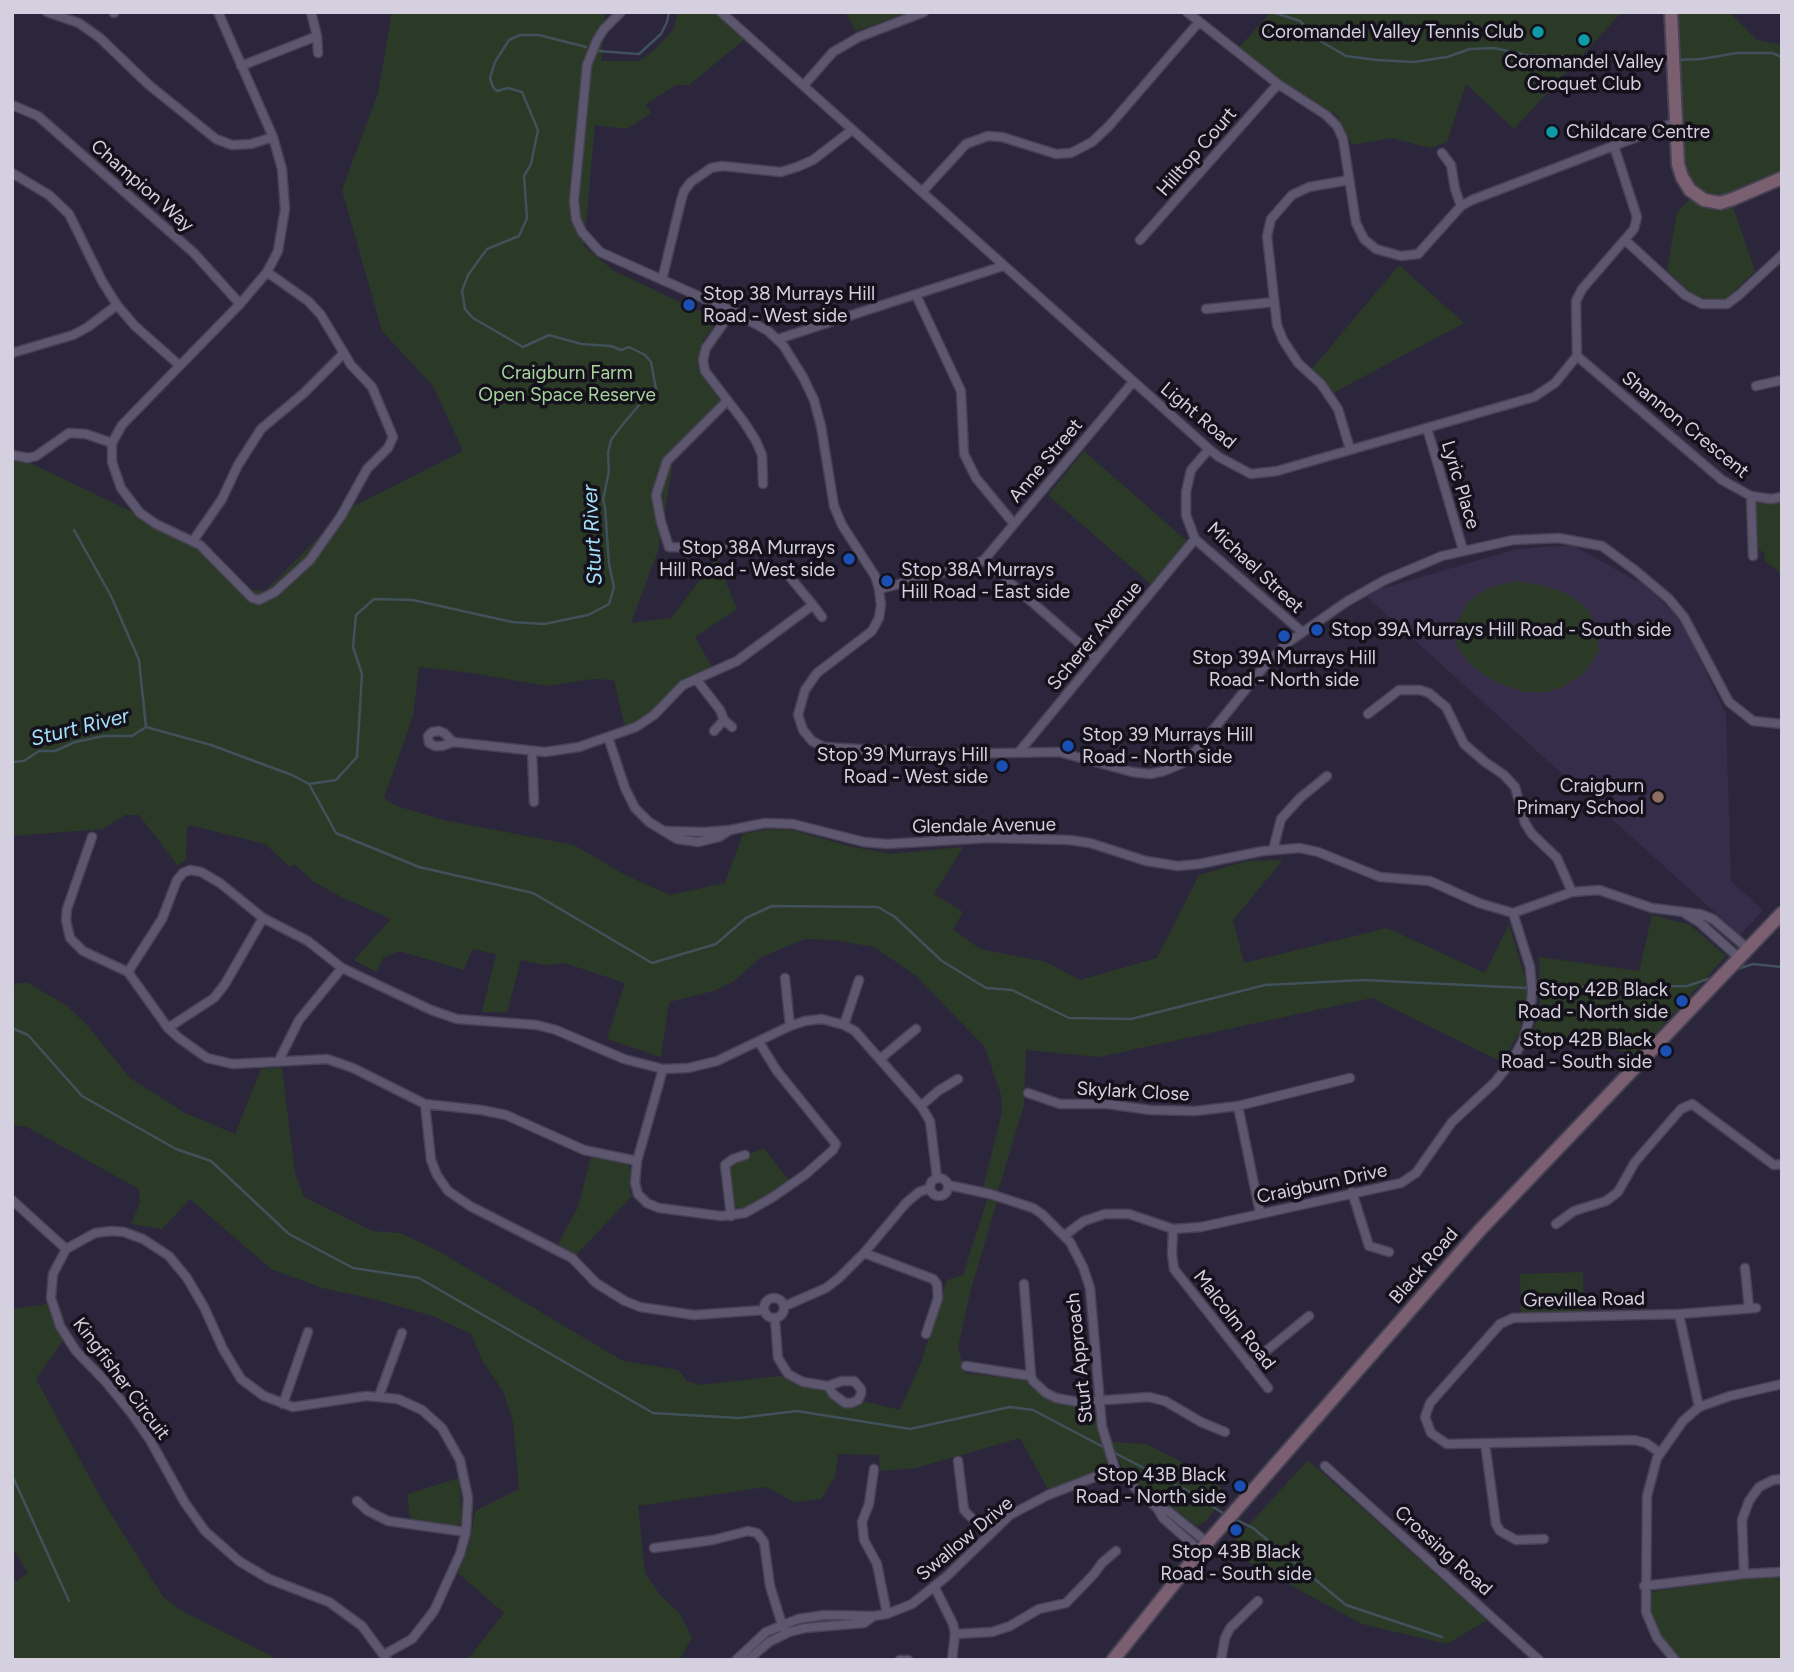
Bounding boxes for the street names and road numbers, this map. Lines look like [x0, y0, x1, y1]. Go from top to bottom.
street label: Hilltop Court [1152, 103, 1242, 201]
street label: Champion Way [86, 135, 198, 237]
street label: Shannon Crescent [1617, 367, 1753, 483]
street label: Light Road [1156, 378, 1240, 454]
street label: Anne Street [1004, 414, 1088, 508]
street label: Lyric Place [1436, 438, 1484, 532]
street label: Michael Street [1202, 518, 1308, 618]
street label: Scherer Avenue [1043, 577, 1147, 695]
street label: Glendale Avenue [912, 813, 1056, 839]
street label: Skylark Close [1076, 1078, 1190, 1106]
street label: Craigburn Drive [1255, 1159, 1389, 1209]
street label: Black Road [1385, 1223, 1463, 1309]
street label: Malcolm Road [1188, 1266, 1280, 1374]
street label: Grevillea Road [1523, 1288, 1645, 1312]
street label: Sturt Approach [1062, 1292, 1098, 1424]
street label: Kingfisher Circuit [68, 1313, 174, 1445]
street label: Swallow Drive [912, 1492, 1018, 1586]
street label: Crossing Road [1390, 1501, 1496, 1601]

